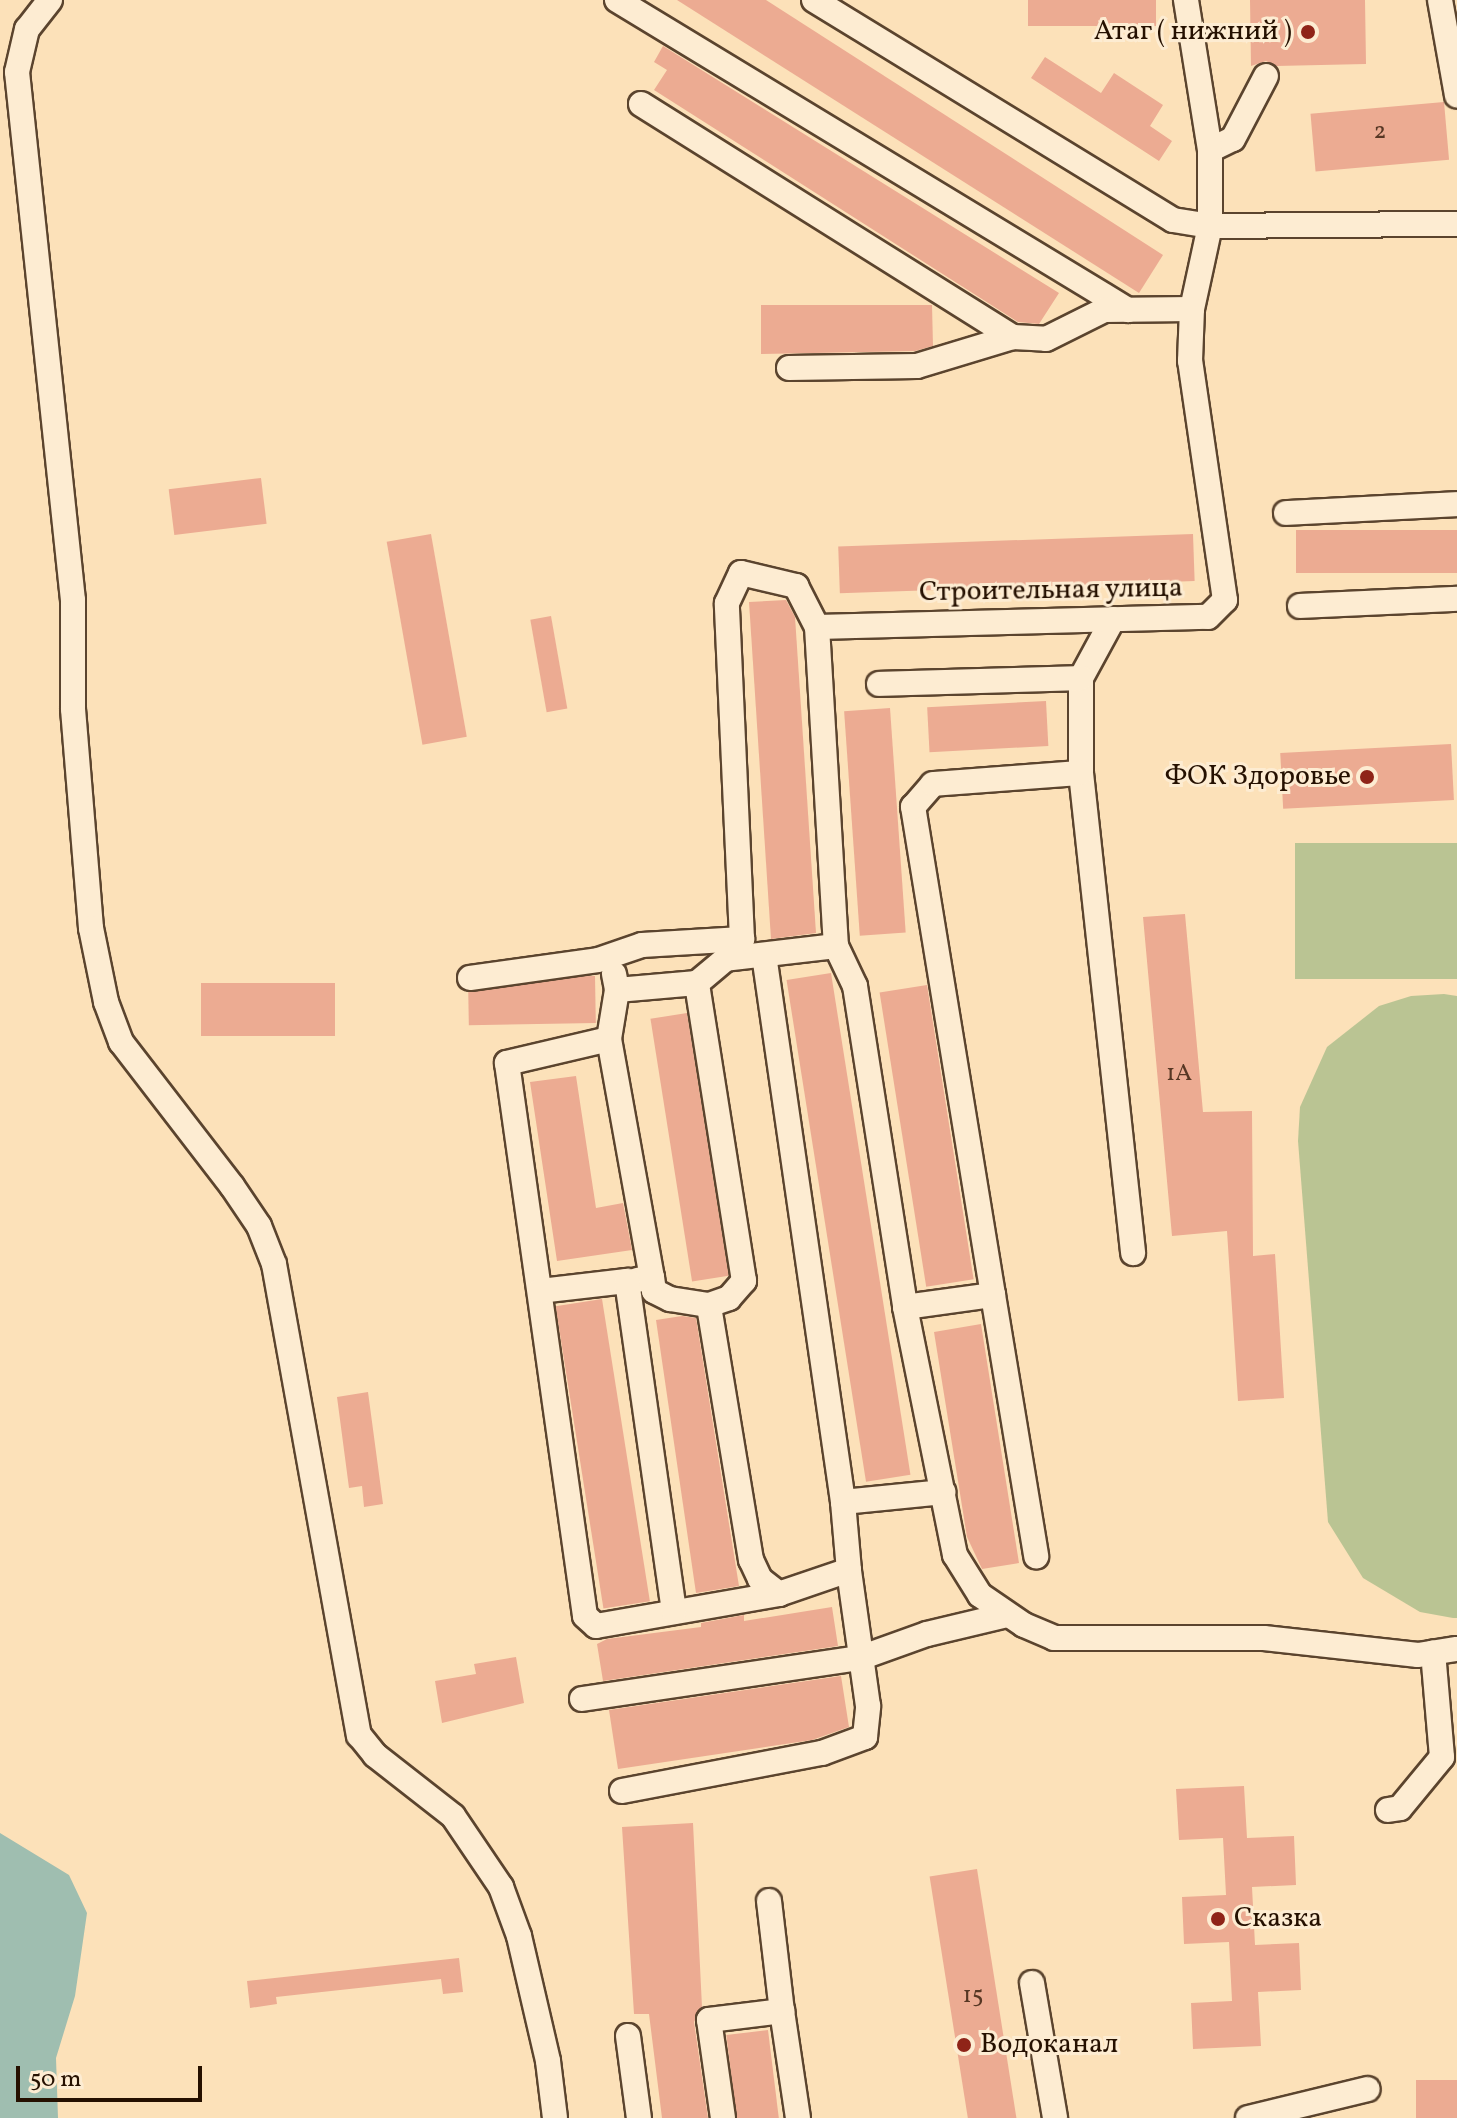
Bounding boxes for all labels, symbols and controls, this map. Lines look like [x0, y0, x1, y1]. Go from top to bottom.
place label: Атаг ( нижний ) [1093, 15, 1292, 49]
marker: Атаг ( нижний ) [1299, 23, 1317, 41]
house number: 2 [1374, 119, 1386, 147]
street label: Строительная улица [918, 572, 1184, 610]
place label: ФОК Здоровье [1165, 760, 1351, 794]
marker: ФОК Здоровье [1358, 768, 1376, 786]
house number: 1А [1166, 1061, 1192, 1089]
place label: Сказка [1234, 1902, 1322, 1936]
marker: Сказка [1209, 1910, 1227, 1928]
house number: 15 [963, 1983, 983, 2011]
place label: Водоканал [980, 2028, 1118, 2062]
marker: Водоканал [955, 2036, 973, 2054]
scale bar [20, 2050, 206, 2100]
text: 50 m [30, 2063, 82, 2097]

